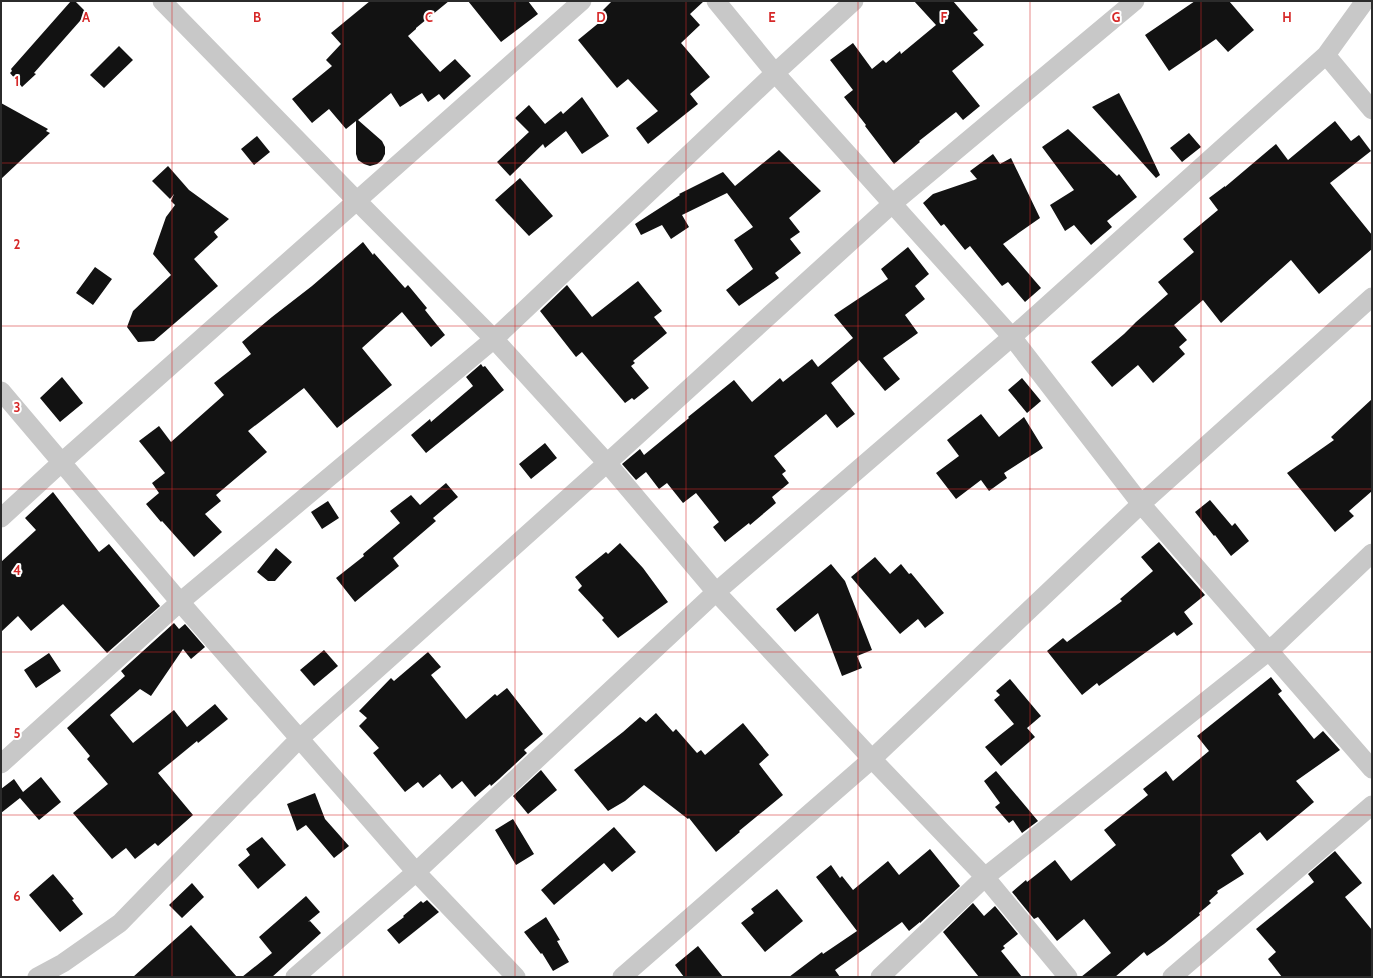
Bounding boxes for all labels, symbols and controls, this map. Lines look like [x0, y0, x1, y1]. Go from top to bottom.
text: A [82, 9, 91, 25]
text: B [253, 9, 261, 25]
text: C [425, 9, 433, 25]
text: D [596, 9, 606, 25]
text: E [768, 9, 776, 25]
text: F [941, 9, 948, 25]
text: G [1112, 9, 1121, 25]
text: H [1282, 9, 1292, 25]
text: 1 [15, 73, 19, 89]
text: 2 [14, 236, 21, 252]
text: 3 [13, 399, 21, 415]
text: 4 [13, 562, 21, 578]
text: 5 [14, 725, 21, 741]
text: 6 [13, 888, 21, 904]

